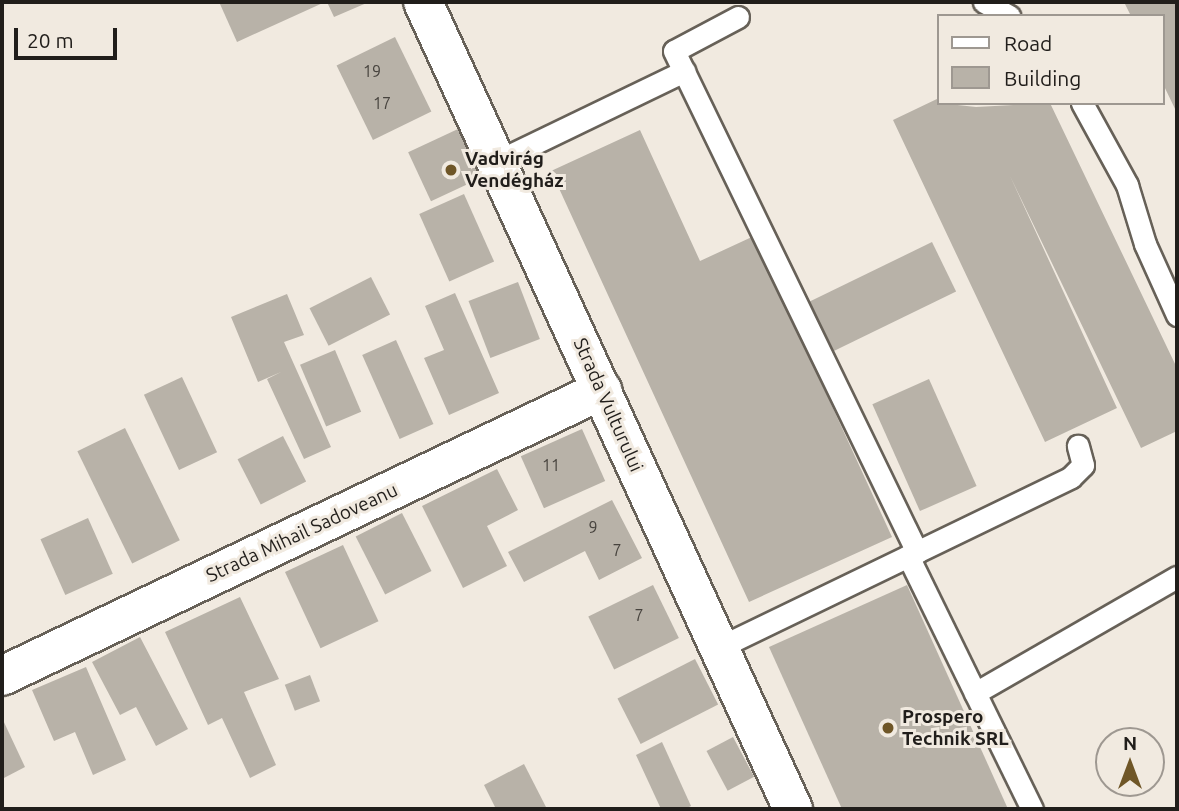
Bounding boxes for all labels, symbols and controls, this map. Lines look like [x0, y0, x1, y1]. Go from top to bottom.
scale bar [18, 14, 121, 58]
legend [937, 14, 1165, 105]
text: 20 m [27, 28, 74, 52]
text: Road [1004, 31, 1052, 55]
house number: 19 [363, 61, 381, 81]
text: Building [1004, 66, 1081, 90]
house number: 17 [373, 93, 391, 113]
place label: Vadvirág Vendégház [465, 148, 564, 192]
marker: Vadvirág Vendégház [443, 162, 459, 178]
street label: Strada Vulturului [568, 335, 648, 475]
house number: 11 [542, 455, 560, 475]
street label: Strada Mihail Sadoveanu [203, 479, 401, 587]
house number: 9 [588, 517, 598, 537]
house number: 7 [612, 540, 622, 560]
house number: 7 [634, 605, 644, 625]
place label: Prospero Technik SRL [902, 706, 1009, 750]
marker: Prospero Technik SRL [880, 720, 896, 736]
north arrow [1095, 727, 1165, 797]
text: N [1123, 732, 1137, 754]

